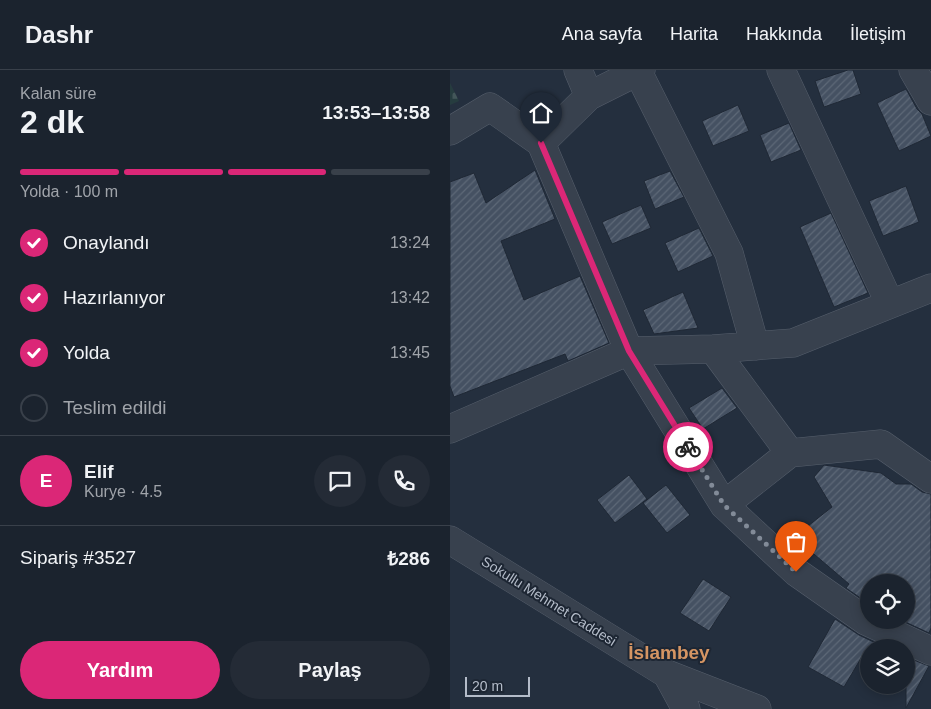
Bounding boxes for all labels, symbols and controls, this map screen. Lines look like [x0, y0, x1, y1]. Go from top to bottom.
text: Dashr [25, 21, 93, 48]
text: Ana sayfa [562, 24, 642, 44]
text: Harita [670, 24, 718, 44]
text: Hakkında [746, 24, 822, 44]
text: İletişim [850, 24, 906, 44]
text: Kalan süre [20, 85, 97, 102]
pin [520, 92, 562, 143]
icon: home [527, 99, 555, 127]
text: 13:53–13:58 [322, 102, 430, 123]
text: 2 dk [20, 104, 84, 140]
text: Yolda · 100 m [20, 183, 118, 200]
icon: check [20, 229, 48, 257]
text: Onaylandı [63, 232, 150, 253]
text: 13:24 [390, 234, 430, 251]
icon: check [20, 284, 48, 312]
text: Hazırlanıyor [63, 287, 165, 308]
text: 13:42 [390, 289, 430, 306]
icon: check [20, 339, 48, 367]
text: Yolda [63, 342, 110, 363]
text: 13:45 [390, 344, 430, 361]
text: Teslim edildi [63, 397, 166, 418]
courier [663, 422, 713, 472]
icon: bike [674, 433, 702, 461]
button: chat [314, 455, 366, 507]
button: phone [378, 455, 430, 507]
text: Elif [84, 461, 114, 482]
text: E [40, 470, 52, 491]
text: Kurye · 4.5 [84, 483, 162, 500]
pin [775, 521, 817, 572]
icon: bag [782, 528, 810, 556]
text: Sipariş #3527 [20, 547, 136, 568]
text: ₺286 [387, 548, 430, 569]
street label: Sokullu Mehmet Caddesi [479, 553, 619, 649]
map controls [860, 574, 915, 694]
button: locate [860, 574, 915, 629]
button: layers [860, 639, 915, 694]
button: Yardım [20, 641, 220, 699]
button: Paylaş [230, 641, 430, 699]
district label: İslambey [628, 642, 710, 663]
scale bar [465, 674, 530, 697]
text: 20 m [472, 678, 503, 694]

